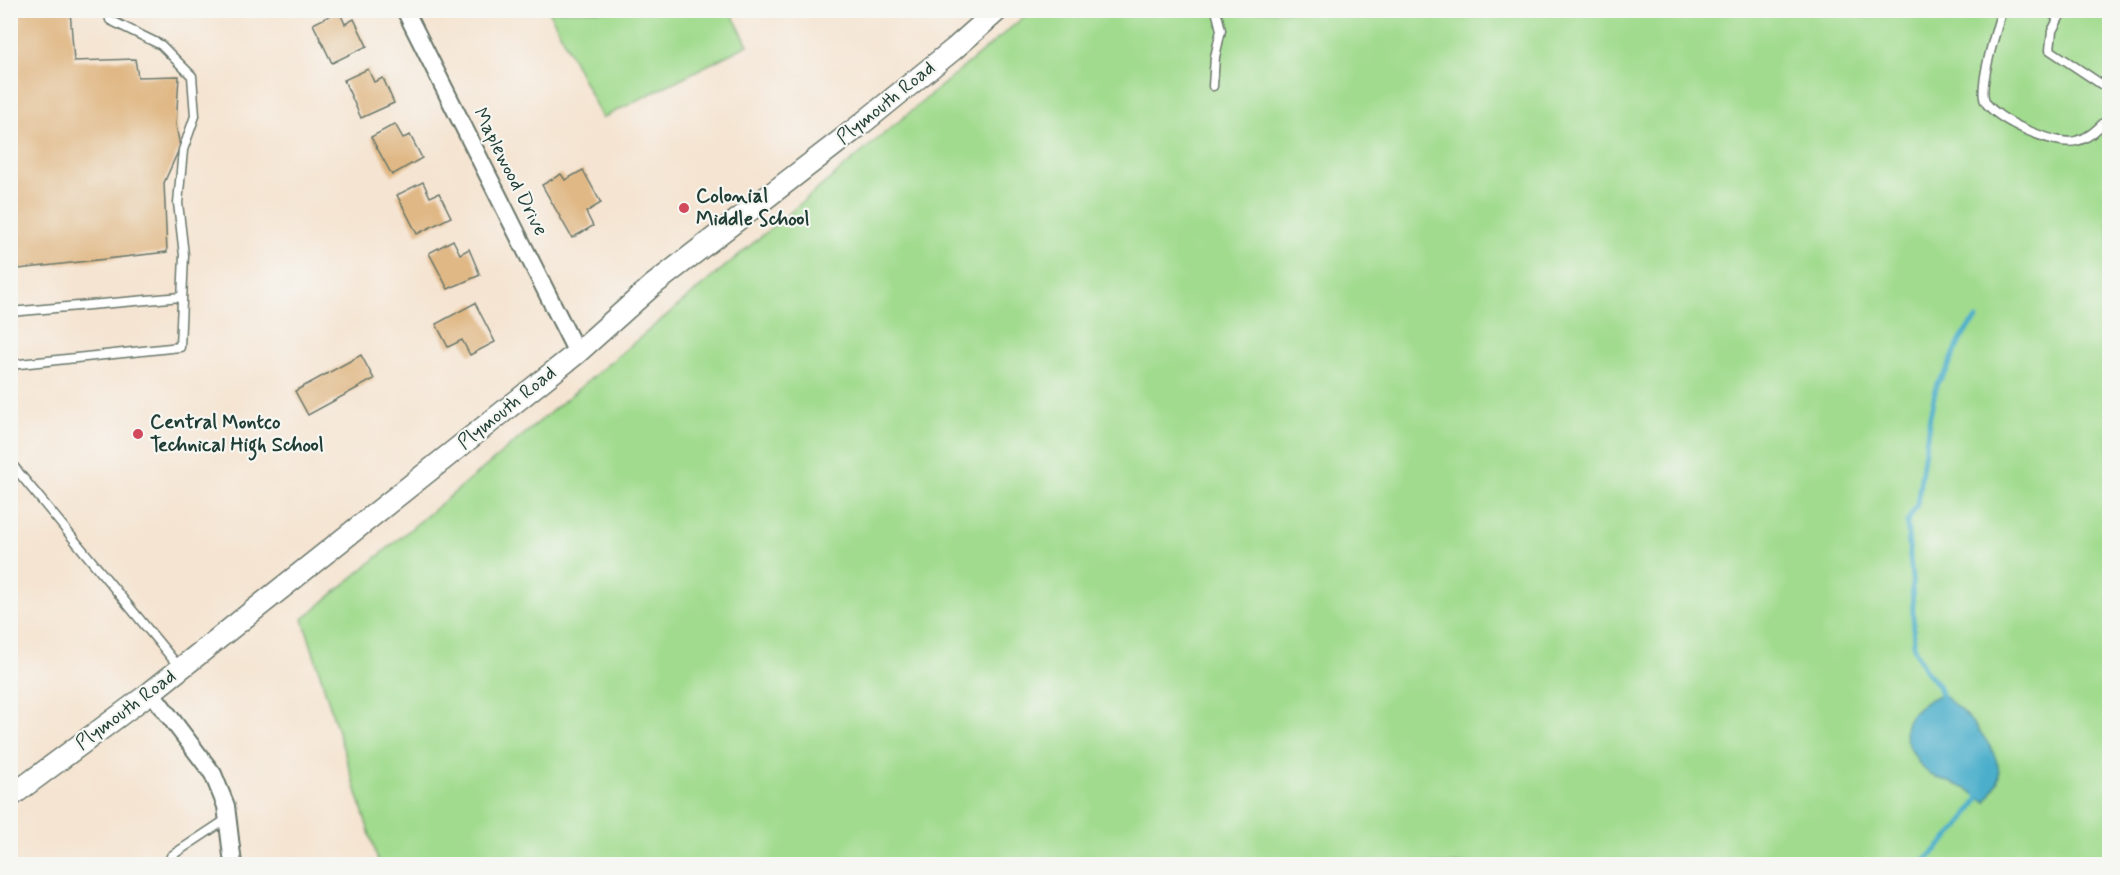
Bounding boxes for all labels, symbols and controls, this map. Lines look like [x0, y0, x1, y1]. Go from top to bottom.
street label: Plymouth Road [831, 55, 941, 151]
street label: Maplewood Drive [466, 103, 554, 241]
place label: Colonial Middle School [696, 183, 809, 233]
marker: Colonial Middle School [677, 201, 691, 215]
street label: Plymouth Road [452, 360, 562, 456]
place label: Central Montco Technical High School [150, 409, 324, 461]
marker: Central Montco Technical High School [131, 427, 145, 441]
street label: Plymouth Road [70, 663, 182, 757]

